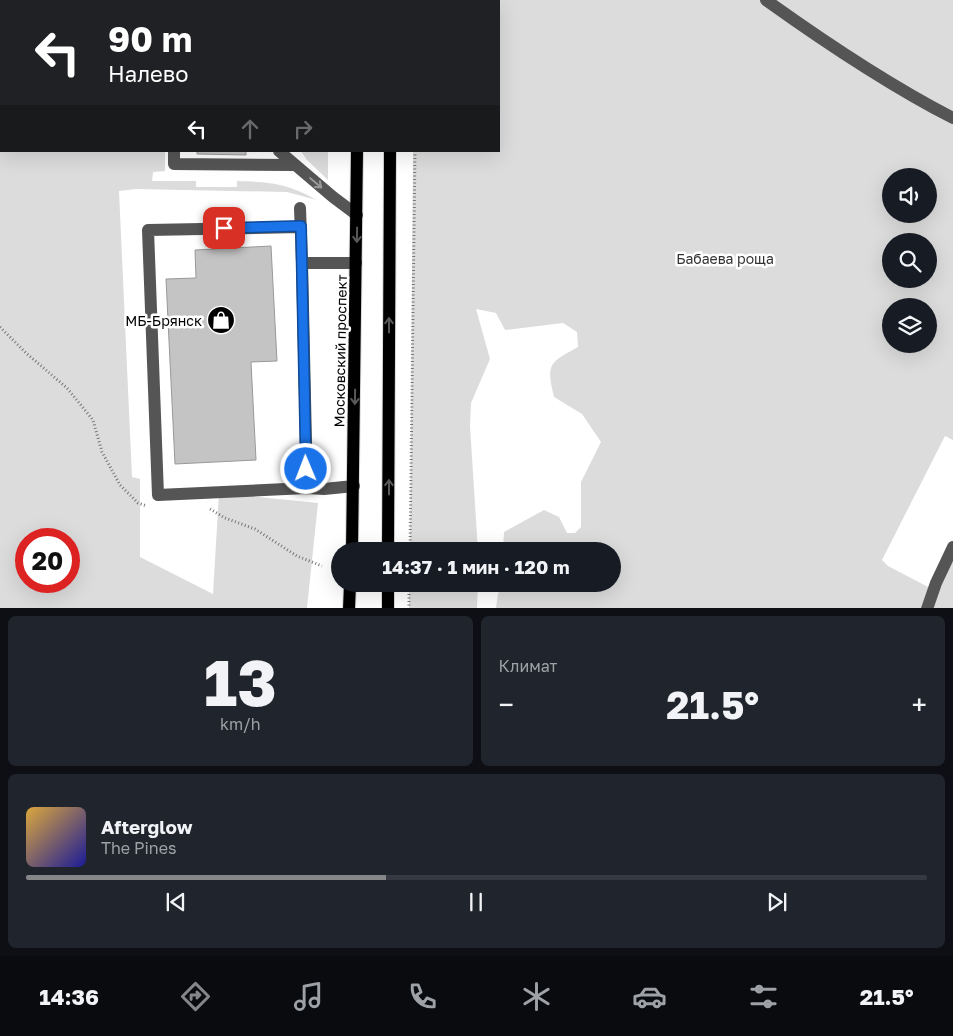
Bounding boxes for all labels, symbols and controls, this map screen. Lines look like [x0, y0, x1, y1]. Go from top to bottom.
text: 90 m [108, 18, 192, 60]
icon: left [25, 20, 90, 85]
text: Налево [108, 60, 188, 87]
icon: left [183, 115, 211, 143]
icon: ahead [236, 115, 264, 143]
icon: right [289, 115, 317, 143]
map controls [882, 168, 937, 353]
button: sound [882, 168, 937, 223]
one-way arrow [310, 177, 323, 188]
pin [203, 207, 245, 249]
icon: arrive [210, 214, 238, 242]
one-way arrow [352, 227, 361, 243]
button: search [882, 233, 937, 288]
park label: Бабаева роща [676, 250, 774, 267]
street label: Московский проспект [330, 274, 350, 428]
button: layers [882, 298, 937, 353]
shop icon: МБ-Брянск [206, 305, 236, 335]
place label: МБ-Брянск [125, 312, 202, 329]
one-way arrow [385, 317, 394, 333]
one-way arrow [350, 389, 360, 405]
position arrow [279, 442, 331, 494]
one-way arrow [384, 480, 394, 496]
speed limit sign: 20 [15, 528, 80, 593]
text: 14:37 · 1 мин · 120 m [382, 555, 570, 578]
text: 13 [204, 642, 277, 720]
text: Климат [499, 656, 557, 676]
text: 21.5° [666, 682, 759, 727]
text: − [499, 688, 514, 721]
text: + [912, 688, 927, 721]
text: km/h [220, 714, 261, 734]
text: Afterglow [101, 815, 192, 838]
text: The Pines [101, 838, 176, 858]
icon: previous [162, 888, 190, 916]
icon: pause [462, 888, 490, 916]
icon: next [763, 888, 791, 916]
icon: directions [178, 979, 213, 1014]
icon: music [291, 979, 326, 1014]
icon: phone [405, 979, 440, 1014]
icon: climate [519, 979, 554, 1014]
icon: car [632, 979, 667, 1014]
icon: filters [746, 979, 781, 1014]
text: 14:36 [39, 983, 99, 1010]
text: 21.5° [860, 983, 914, 1010]

